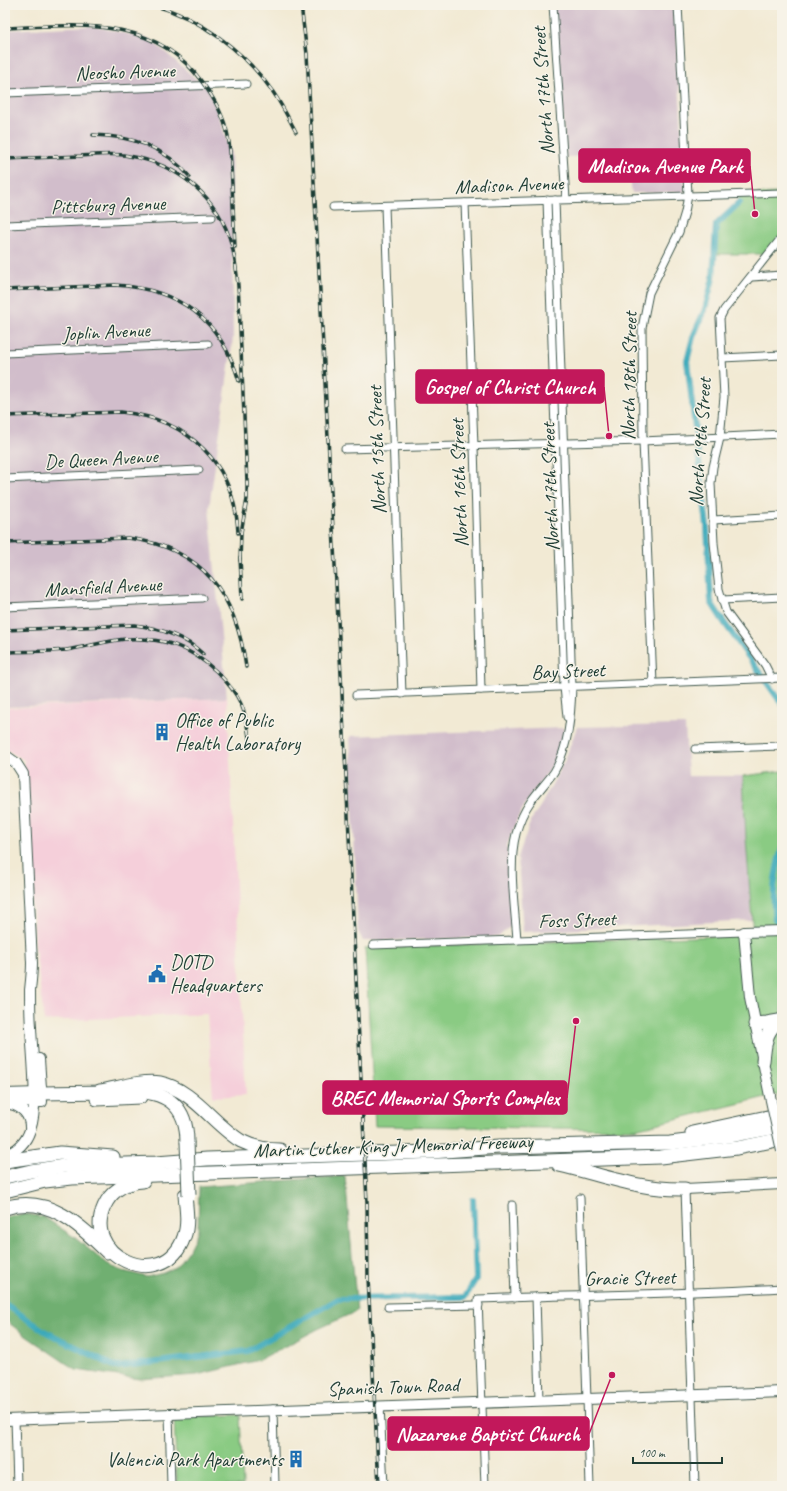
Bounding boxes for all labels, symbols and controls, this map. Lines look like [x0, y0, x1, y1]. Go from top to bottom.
street label: North 17th Street [526, 24, 560, 156]
street label: Neosho Avenue [75, 58, 177, 86]
callout: Madison Avenue Park [579, 149, 750, 182]
text: Madison Avenue Park [588, 153, 745, 179]
street label: Madison Avenue [454, 171, 565, 199]
street label: Pittsburg Avenue [50, 190, 167, 219]
street label: North 18th Street [615, 309, 643, 440]
street label: Joplin Avenue [61, 317, 152, 347]
callout: Gospel of Christ Church [416, 370, 604, 403]
text: Gospel of Christ Church [424, 374, 597, 400]
street label: North 19th Street [683, 375, 717, 507]
street label: North 15th Street [362, 383, 392, 515]
street label: North 16th Street [444, 416, 474, 548]
street label: North 17th Street [535, 420, 565, 552]
street label: De Queen Avenue [44, 443, 160, 474]
street label: Mansfield Avenue [44, 571, 163, 603]
street label: Bay Street [531, 657, 608, 685]
place label: Office of Public Health Laboratory [175, 708, 301, 756]
building icon: Office of Public Health Laboratory [152, 722, 172, 742]
street label: Foss Street [538, 906, 618, 934]
place label: DOTD Headquarters [170, 950, 264, 998]
public building icon: DOTD Headquarters [147, 964, 167, 984]
callout: BREC Memorial Sports Complex [323, 1081, 567, 1114]
text: BREC Memorial Sports Complex [330, 1085, 561, 1111]
street label: Martin Luther King Jr Memorial Freeway [253, 1129, 535, 1163]
street label: Gracie Street [584, 1265, 678, 1291]
street label: Spanish Town Road [327, 1372, 462, 1402]
callout: Nazarene Baptist Church [388, 1417, 589, 1450]
text: Nazarene Baptist Church [396, 1421, 581, 1447]
scale bar [633, 1439, 722, 1465]
text: 100 m [639, 1445, 666, 1461]
place label: Valencia Park Apartments [106, 1447, 285, 1472]
building icon: Valencia Park Apartments [286, 1449, 306, 1469]

